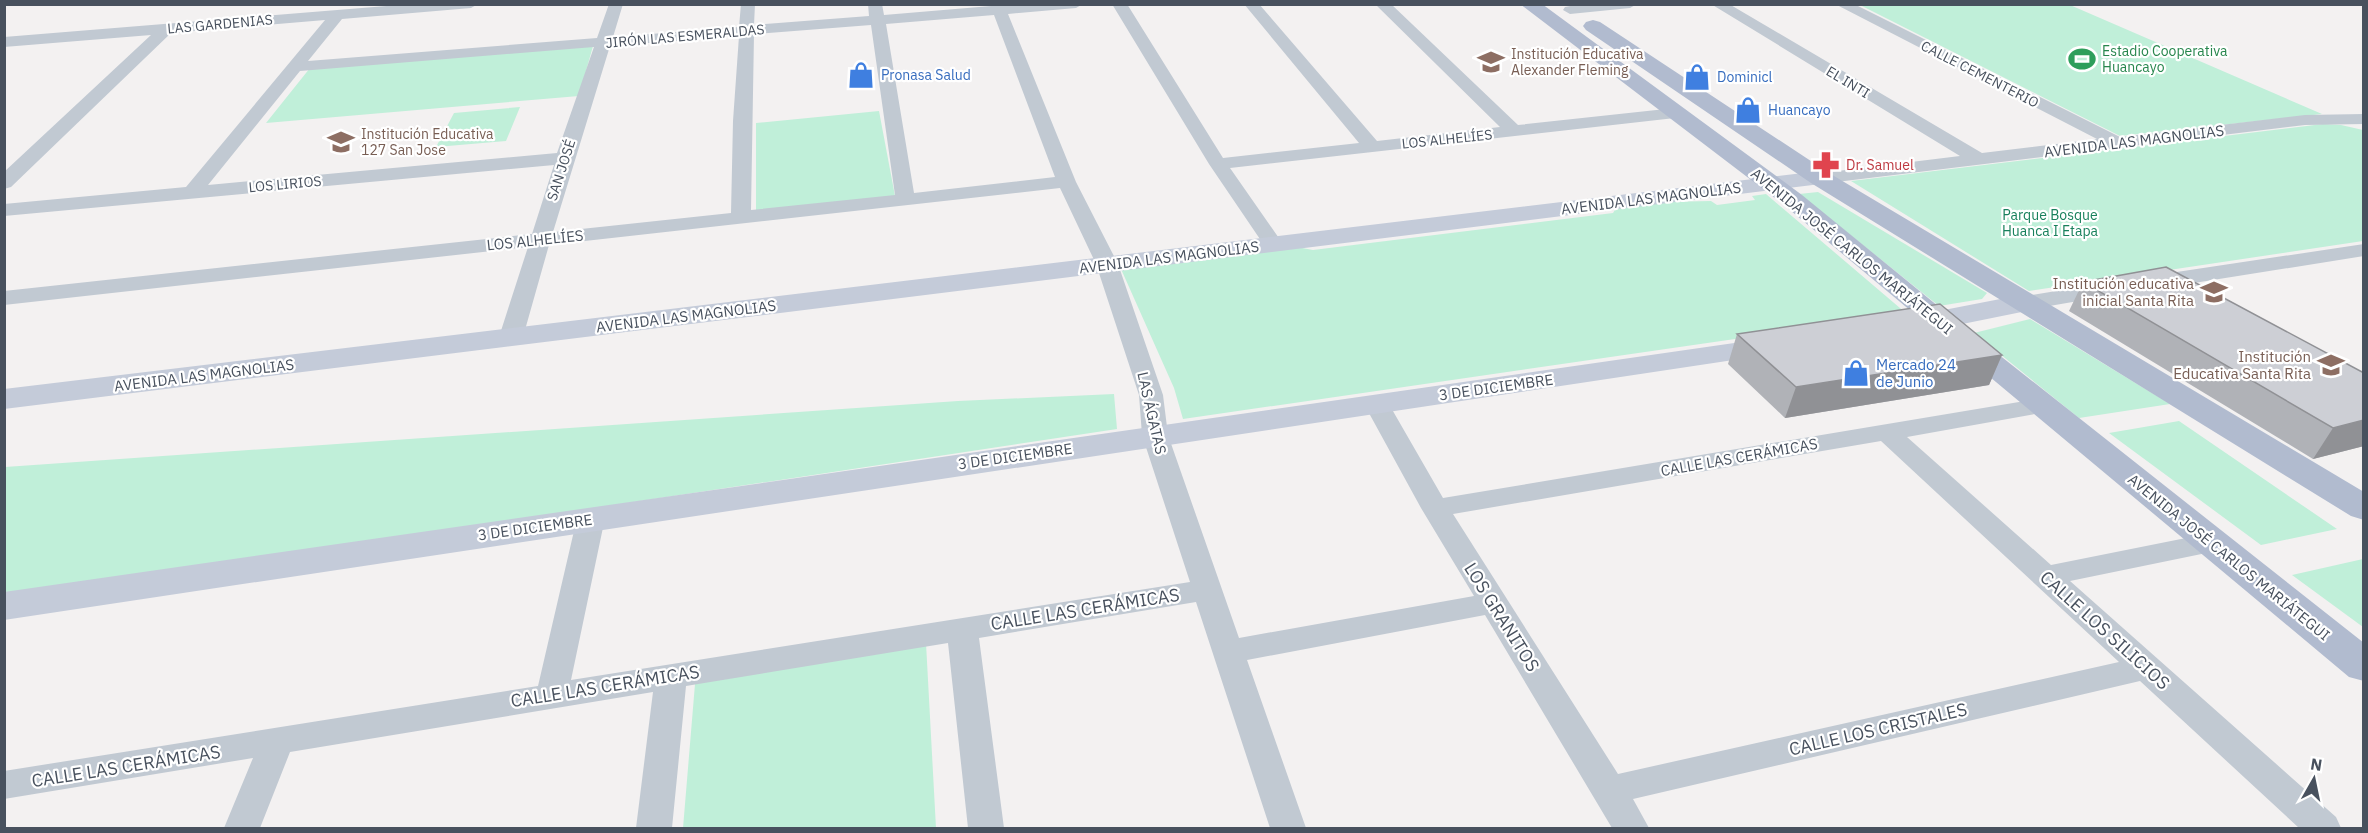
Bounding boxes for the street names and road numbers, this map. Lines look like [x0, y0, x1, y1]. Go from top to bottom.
street label: LAS GARDENIAS [167, 10, 273, 38]
street label: JIRÓN LAS ESMERALDAS [605, 19, 765, 52]
street label: CALLE CEMENTERIO [1918, 36, 2042, 112]
street label: EL INTI [1823, 62, 1873, 102]
street label: AVENIDA LAS MAGNOLIAS [2043, 121, 2225, 161]
street label: LOS ALHELÍES [1401, 124, 1493, 153]
street label: SAN JOSÉ [542, 137, 579, 203]
street label: AVENIDA JOSÉ CARLOS MARIÁTEGUI [1747, 164, 1957, 338]
street label: LOS LIRIOS [248, 172, 322, 196]
street label: AVENIDA LAS MAGNOLIAS [1560, 178, 1742, 218]
street label: LOS ALHELÍES [486, 225, 584, 255]
street label: AVENIDA LAS MAGNOLIAS [1078, 237, 1260, 277]
street label: AVENIDA LAS MAGNOLIAS [595, 296, 777, 336]
street label: AVENIDA LAS MAGNOLIAS [113, 355, 295, 395]
street label: LAS ÁGATAS [1133, 370, 1171, 456]
street label: 3 DE DICIEMBRE [1438, 370, 1554, 404]
street label: CALLE LAS CERÁMICAS [1659, 434, 1819, 480]
street label: 3 DE DICIEMBRE [957, 439, 1073, 473]
street label: AVENIDA JOSÉ CARLOS MARIÁTEGUI [2124, 470, 2334, 644]
street label: 3 DE DICIEMBRE [477, 510, 593, 544]
street label: LOS GRANITOS [1459, 558, 1545, 676]
street label: CALLE LOS SILICIOS [2035, 566, 2175, 694]
street label: CALLE LAS CERÁMICAS [989, 583, 1181, 635]
street label: CALLE LAS CERÁMICAS [509, 660, 701, 712]
street label: CALLE LOS CRISTALES [1787, 697, 1969, 761]
street label: CALLE LAS CERÁMICAS [30, 740, 222, 792]

